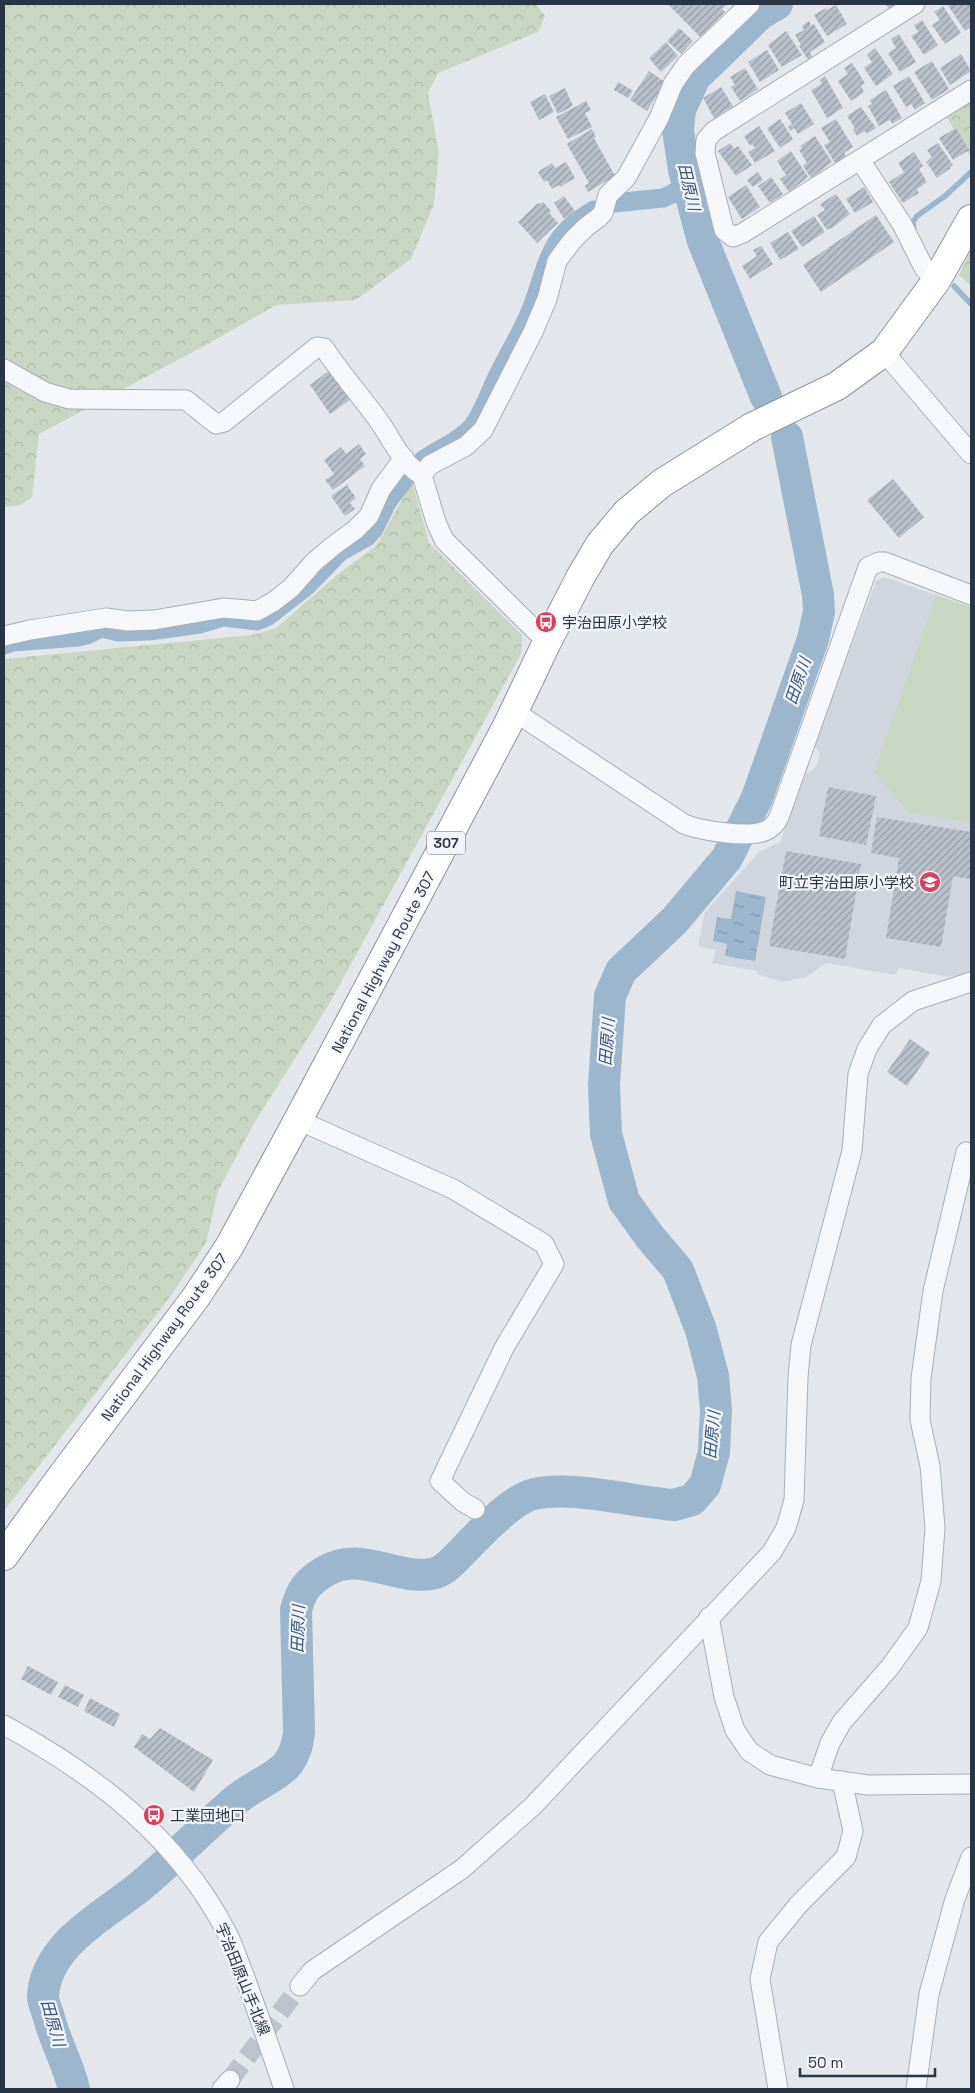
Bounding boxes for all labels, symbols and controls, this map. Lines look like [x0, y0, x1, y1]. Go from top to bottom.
water label: 田原川 [673, 161, 705, 215]
bus stop icon: 宇治田原小学校 [534, 610, 558, 634]
place label: 宇治田原小学校 [562, 613, 667, 632]
water label: 田原川 [780, 653, 816, 707]
road number: 307 [427, 831, 465, 854]
street label: National Highway Route 307 [327, 868, 439, 1056]
school or university icon: 町立宇治田原小学校 [918, 870, 942, 894]
place label: 町立宇治田原小学校 [779, 873, 914, 892]
water label: 田原川 [595, 1015, 619, 1067]
street label: National Highway Route 307 [97, 1249, 231, 1425]
water label: 田原川 [699, 1408, 725, 1460]
water label: 田原川 [287, 1603, 309, 1653]
bus stop icon: 工業団地口 [142, 1803, 166, 1827]
place label: 工業団地口 [170, 1806, 245, 1825]
street label: 宇治田原山手北線 [212, 1920, 274, 2038]
water label: 田原川 [36, 1997, 70, 2051]
scale bar [800, 2046, 935, 2078]
text: 50 m [808, 2053, 843, 2072]

